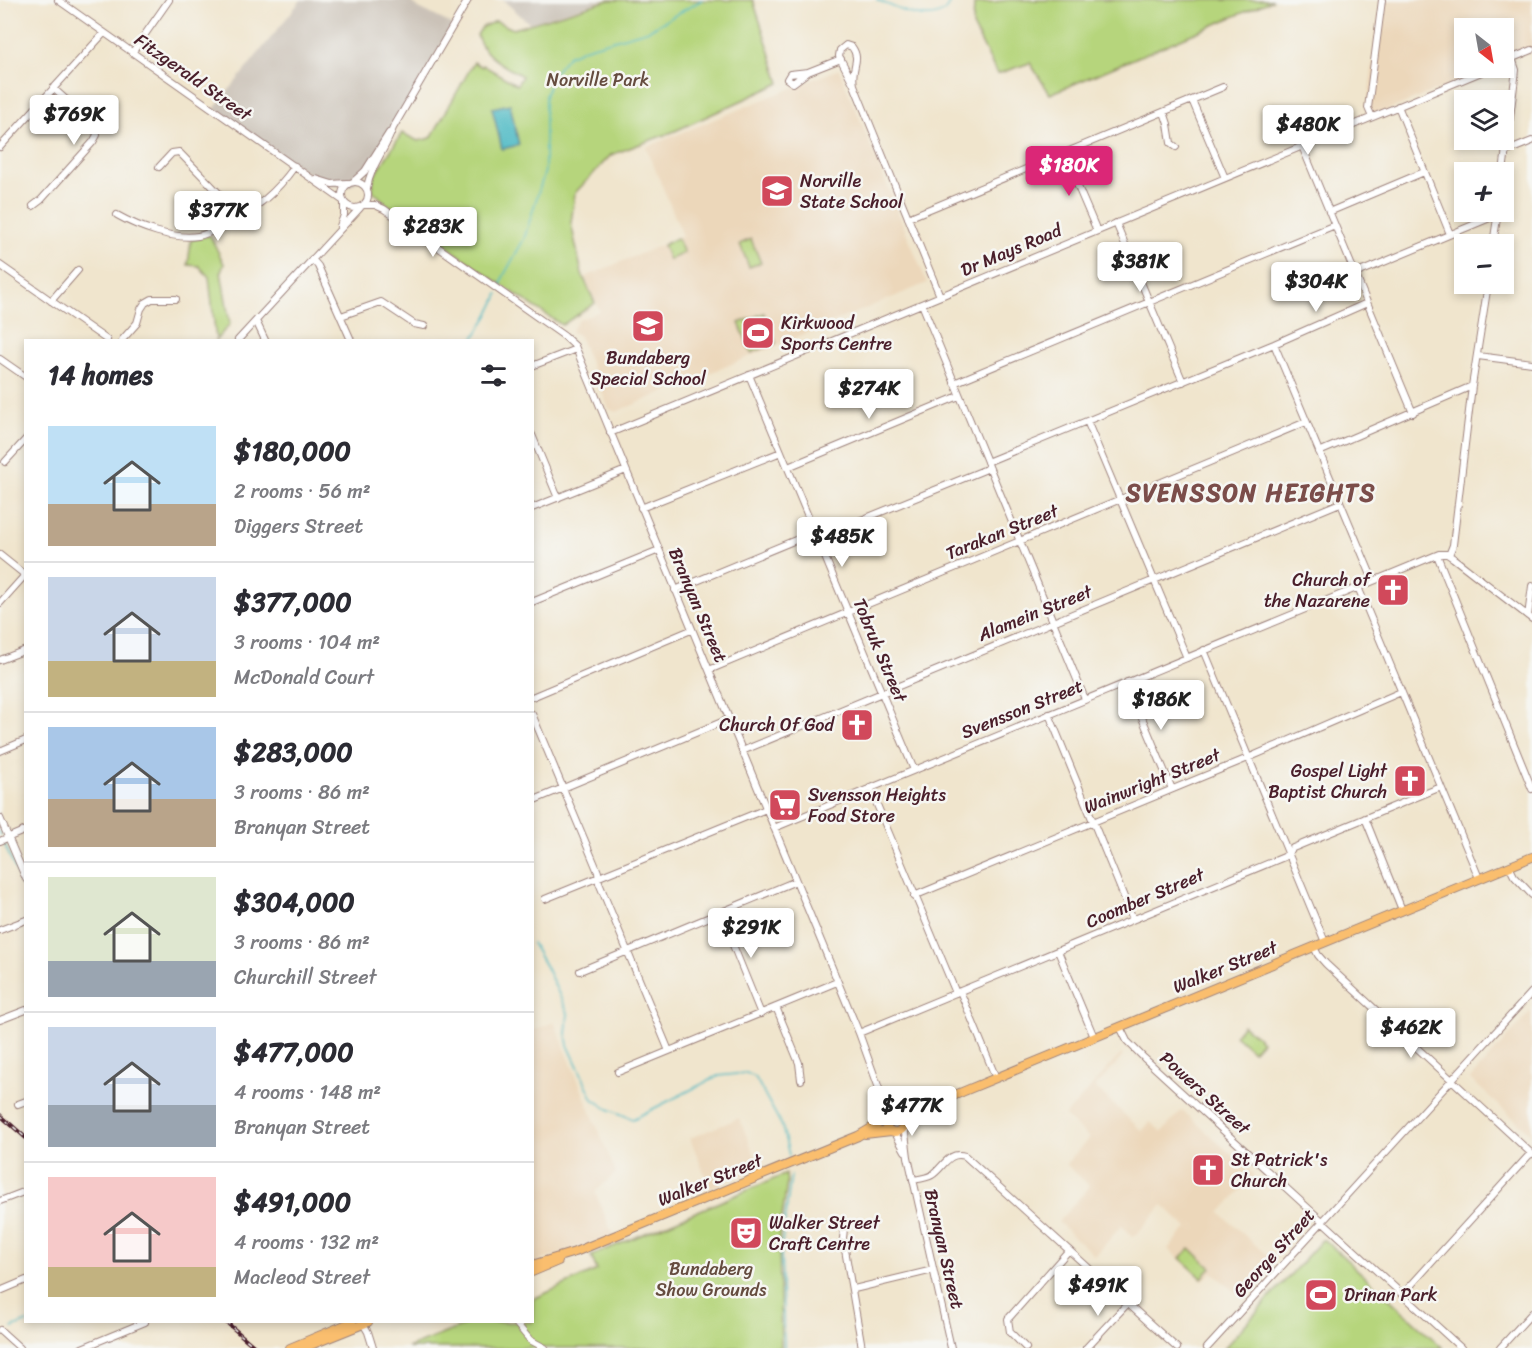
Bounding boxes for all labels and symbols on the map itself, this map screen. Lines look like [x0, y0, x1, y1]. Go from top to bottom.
north arrow [1454, 18, 1514, 78]
street label: Fitzgerald Street [127, 24, 259, 130]
park label: Norville Park [547, 64, 649, 96]
pin: $769K [32, 95, 116, 146]
pin: $480K [1266, 105, 1350, 156]
pin: $180K [1027, 146, 1111, 197]
place label: Norville State School [800, 165, 904, 218]
school or university icon: Norville State School [759, 173, 795, 209]
pin: $377K [176, 191, 260, 242]
pin: $283K [391, 207, 475, 258]
street label: Dr Mays Road [955, 214, 1068, 286]
pin: $381K [1098, 242, 1182, 293]
pin: $304K [1274, 262, 1358, 313]
place label: Kirkwood Sports Centre [781, 307, 892, 360]
school or university icon: Bundaberg Special School [630, 308, 666, 344]
sports icon: Kirkwood Sports Centre [740, 315, 776, 351]
place label: Bundaberg Special School [590, 342, 707, 395]
pin: $274K [827, 369, 911, 420]
district label: SVENSSON HEIGHTS [1125, 472, 1376, 514]
street label: Tarakan Street [941, 495, 1064, 569]
pin: $485K [800, 517, 884, 568]
street label: Branyan Street [659, 542, 737, 668]
place label: Church of the Nazarene [1264, 564, 1372, 617]
church icon: Church of the Nazarene [1375, 572, 1411, 608]
street label: Alamein Street [972, 575, 1098, 651]
street label: Tobruk Street [844, 593, 917, 708]
street label: Svensson Street [956, 670, 1088, 748]
pin: $186K [1119, 680, 1203, 731]
church icon: Church Of God [839, 707, 875, 743]
place label: Church Of God [719, 709, 836, 741]
street label: Wainwright Street [1079, 739, 1226, 823]
place label: Gospel Light Baptist Church [1268, 755, 1388, 808]
church icon: Gospel Light Baptist Church [1392, 763, 1428, 799]
place label: Svensson Heights Food Store [808, 779, 947, 832]
supermarket icon: Svensson Heights Food Store [767, 787, 803, 823]
street label: Coomber Street [1081, 858, 1210, 937]
pin: $291K [709, 908, 793, 959]
street label: Walker Street [1168, 931, 1283, 1003]
pin: $462K [1369, 1008, 1453, 1059]
street label: Powers Street [1152, 1043, 1258, 1143]
pin: $477K [870, 1086, 954, 1137]
street label: Walker Street [653, 1144, 768, 1216]
place label: St Patrick's Church [1231, 1144, 1328, 1197]
church icon: St Patrick's Church [1190, 1152, 1226, 1188]
street label: Branyan Street [915, 1186, 973, 1312]
street label: George Street [1225, 1201, 1323, 1305]
place label: Walker Street Craft Centre [769, 1207, 880, 1260]
theatre icon: Walker Street Craft Centre [728, 1215, 764, 1251]
park label: Bundaberg Show Grounds [656, 1253, 767, 1306]
pin: $491K [1056, 1266, 1140, 1317]
sports icon: Drinan Park [1303, 1277, 1339, 1313]
place label: Drinan Park [1344, 1279, 1438, 1311]

